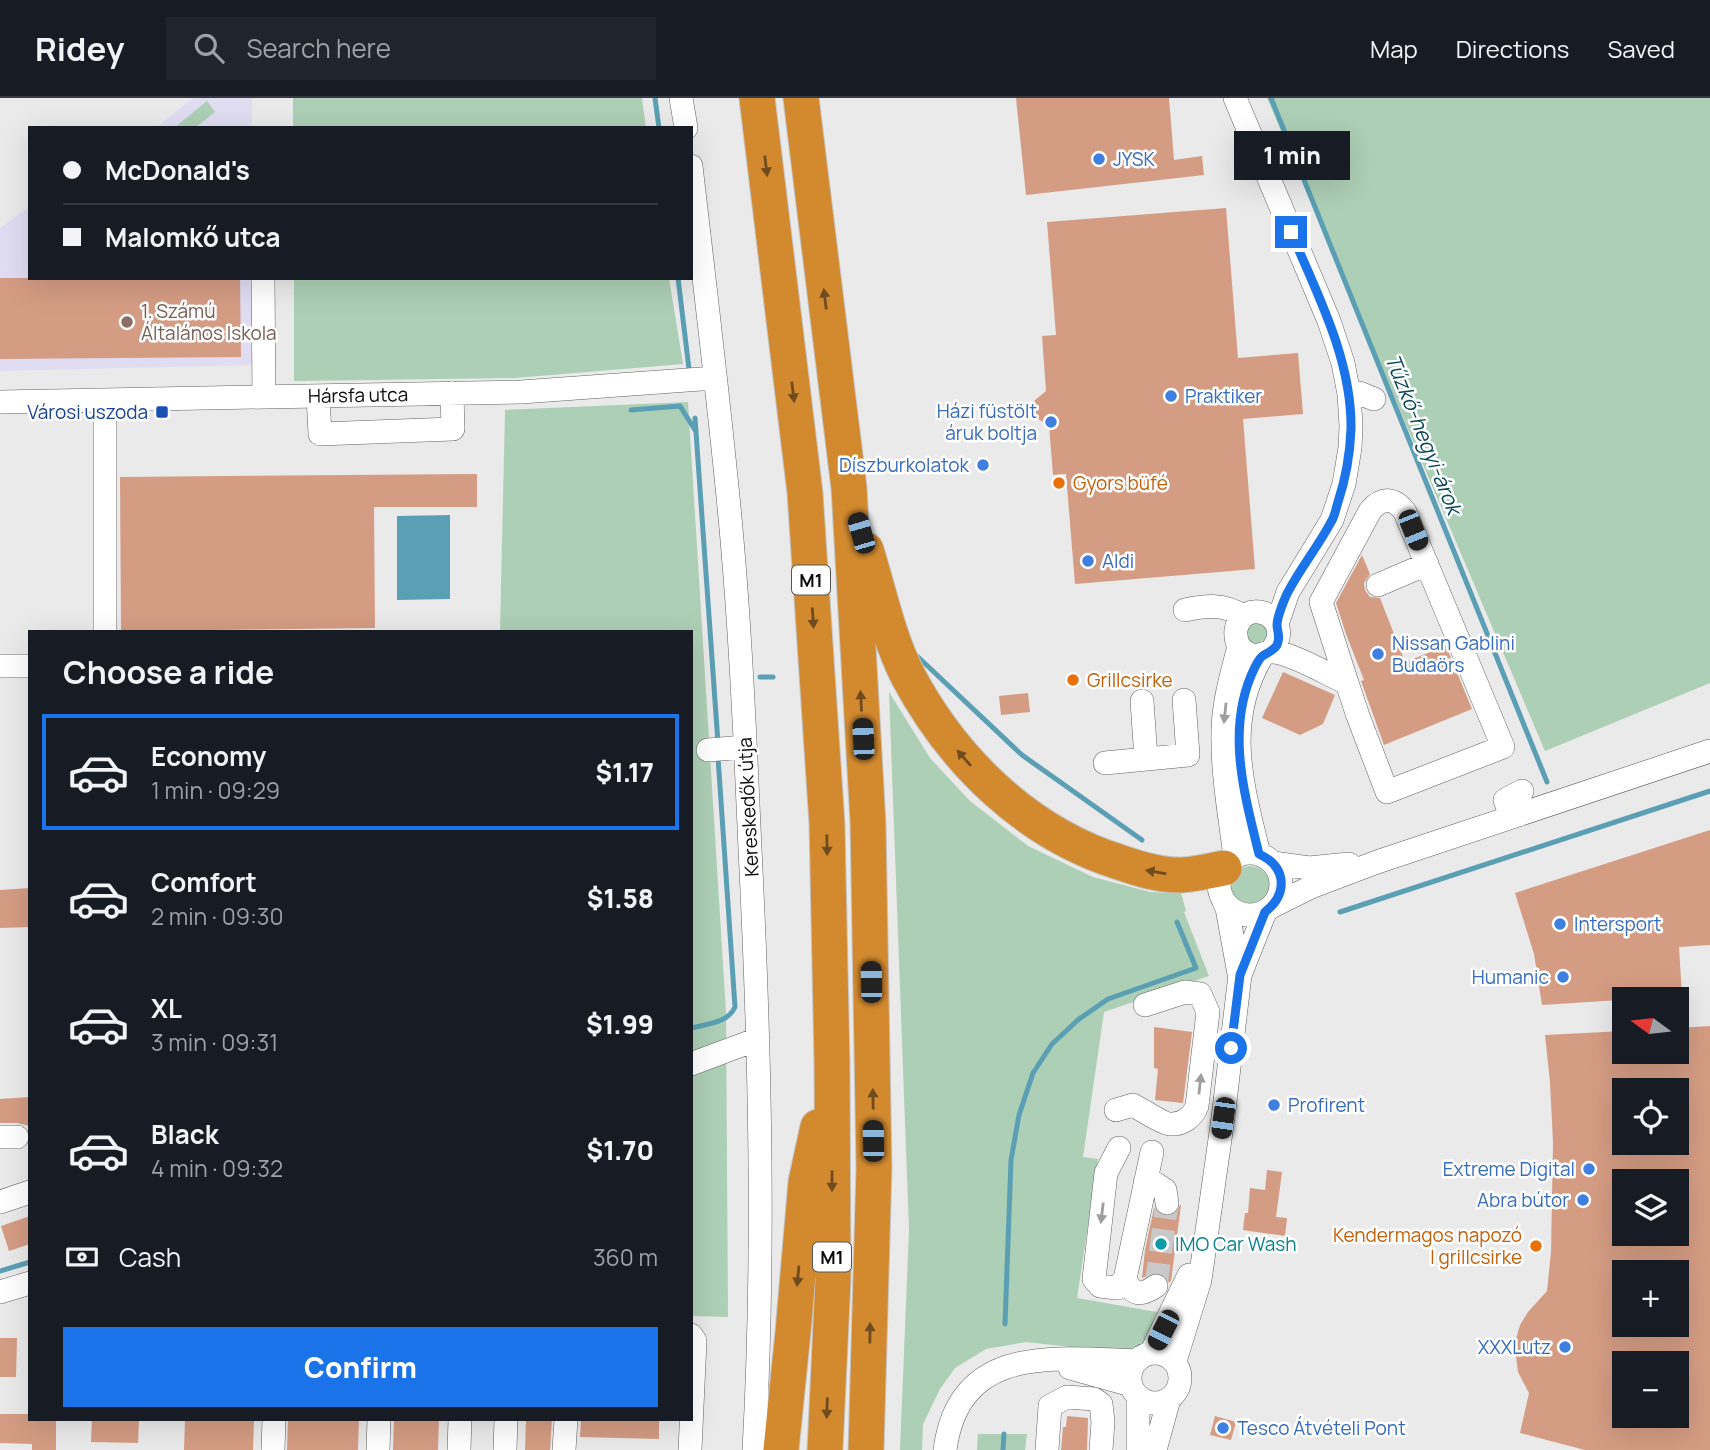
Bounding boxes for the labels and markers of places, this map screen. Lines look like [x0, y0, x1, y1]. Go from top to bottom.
place label: JYSK [1113, 146, 1156, 172]
marker: JYSK [1091, 151, 1107, 167]
place label: 1. Számú Általános Iskola [141, 298, 277, 346]
marker: 1. Számú Általános Iskola [119, 314, 135, 330]
place label: Praktiker [1185, 383, 1262, 409]
marker: Praktiker [1163, 388, 1179, 404]
place label: Házi füstölt áruk boltja [937, 398, 1037, 446]
place label: Városi uszoda [27, 399, 148, 425]
marker: Városi uszoda [154, 404, 170, 420]
marker: Házi füstölt áruk boltja [1043, 414, 1059, 430]
place label: Díszburkolatok [839, 452, 970, 478]
marker: Díszburkolatok [975, 457, 991, 473]
place label: Gyors büfé [1073, 470, 1168, 496]
marker: Gyors büfé [1051, 475, 1067, 491]
place label: Aldi [1102, 548, 1134, 574]
marker: Aldi [1080, 553, 1096, 569]
place label: Nissan Gablini Budaörs [1392, 630, 1515, 678]
marker: Nissan Gablini Budaörs [1370, 646, 1386, 662]
place label: Grillcsirke [1087, 667, 1173, 693]
marker: Grillcsirke [1065, 672, 1081, 688]
place label: Intersport [1574, 911, 1661, 937]
marker: Intersport [1552, 916, 1568, 932]
place label: Humanic [1472, 964, 1549, 990]
marker: Humanic [1555, 969, 1571, 985]
place label: Profirent [1288, 1092, 1365, 1118]
marker: Profirent [1266, 1097, 1282, 1113]
place label: Extreme Digital [1443, 1156, 1575, 1182]
marker: Extreme Digital [1581, 1161, 1597, 1177]
place label: Abra bútor [1477, 1187, 1569, 1213]
marker: Abra bútor [1575, 1192, 1591, 1208]
place label: Kendermagos napozó I grillcsirke [1333, 1222, 1522, 1270]
place label: IMO Car Wash [1175, 1231, 1297, 1257]
marker: IMO Car Wash [1153, 1236, 1169, 1252]
marker: Kendermagos napozó I grillcsirke [1528, 1238, 1544, 1254]
place label: XXXLutz [1478, 1334, 1551, 1360]
marker: XXXLutz [1557, 1339, 1573, 1355]
place label: Tesco Átvételi Pont [1237, 1415, 1406, 1441]
marker: Tesco Átvételi Pont [1215, 1420, 1231, 1436]

